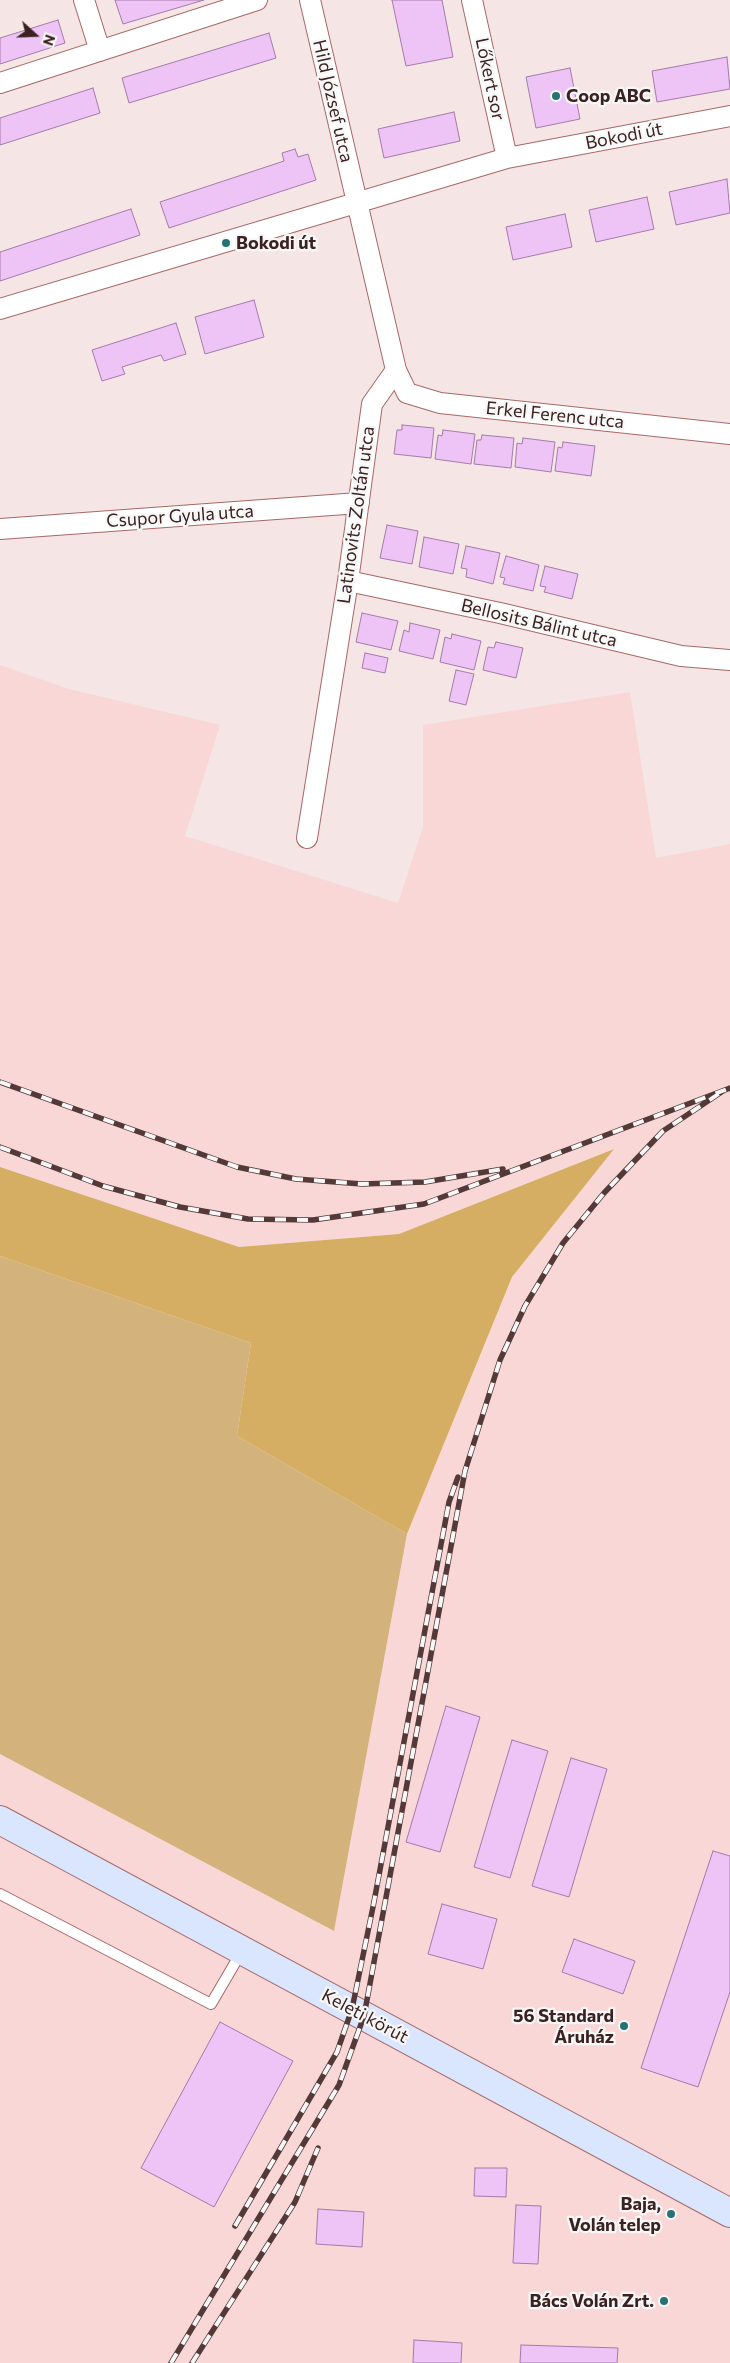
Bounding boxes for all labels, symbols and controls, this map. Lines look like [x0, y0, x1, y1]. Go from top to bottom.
north arrow [10, 10, 60, 60]
text: N [40, 32, 59, 48]
street label: Lőkert sor [471, 36, 509, 122]
street label: Hild József utca [308, 38, 358, 164]
place label: Coop ABC [566, 85, 651, 107]
marker: Coop ABC [550, 90, 562, 102]
street label: Bokodi út [583, 118, 665, 154]
place label: Bokodi út [236, 232, 316, 254]
marker: Bokodi út [220, 237, 232, 249]
street label: Erkel Ferenc utca [485, 397, 625, 433]
street label: Latinovits Zoltán utca [333, 425, 379, 605]
street label: Csupor Gyula utca [106, 500, 254, 532]
street label: Bellosits Bálint utca [459, 595, 619, 651]
street label: Keleti körút [318, 1984, 412, 2048]
place label: 56 Standard Áruház [513, 2005, 614, 2048]
marker: 56 Standard Áruház [618, 2020, 630, 2032]
place label: Baja, Volán telep [569, 2193, 661, 2236]
marker: Baja, Volán telep [665, 2208, 677, 2220]
place label: Bács Volán Zrt. [530, 2290, 654, 2312]
marker: Bács Volán Zrt. [658, 2295, 670, 2307]

